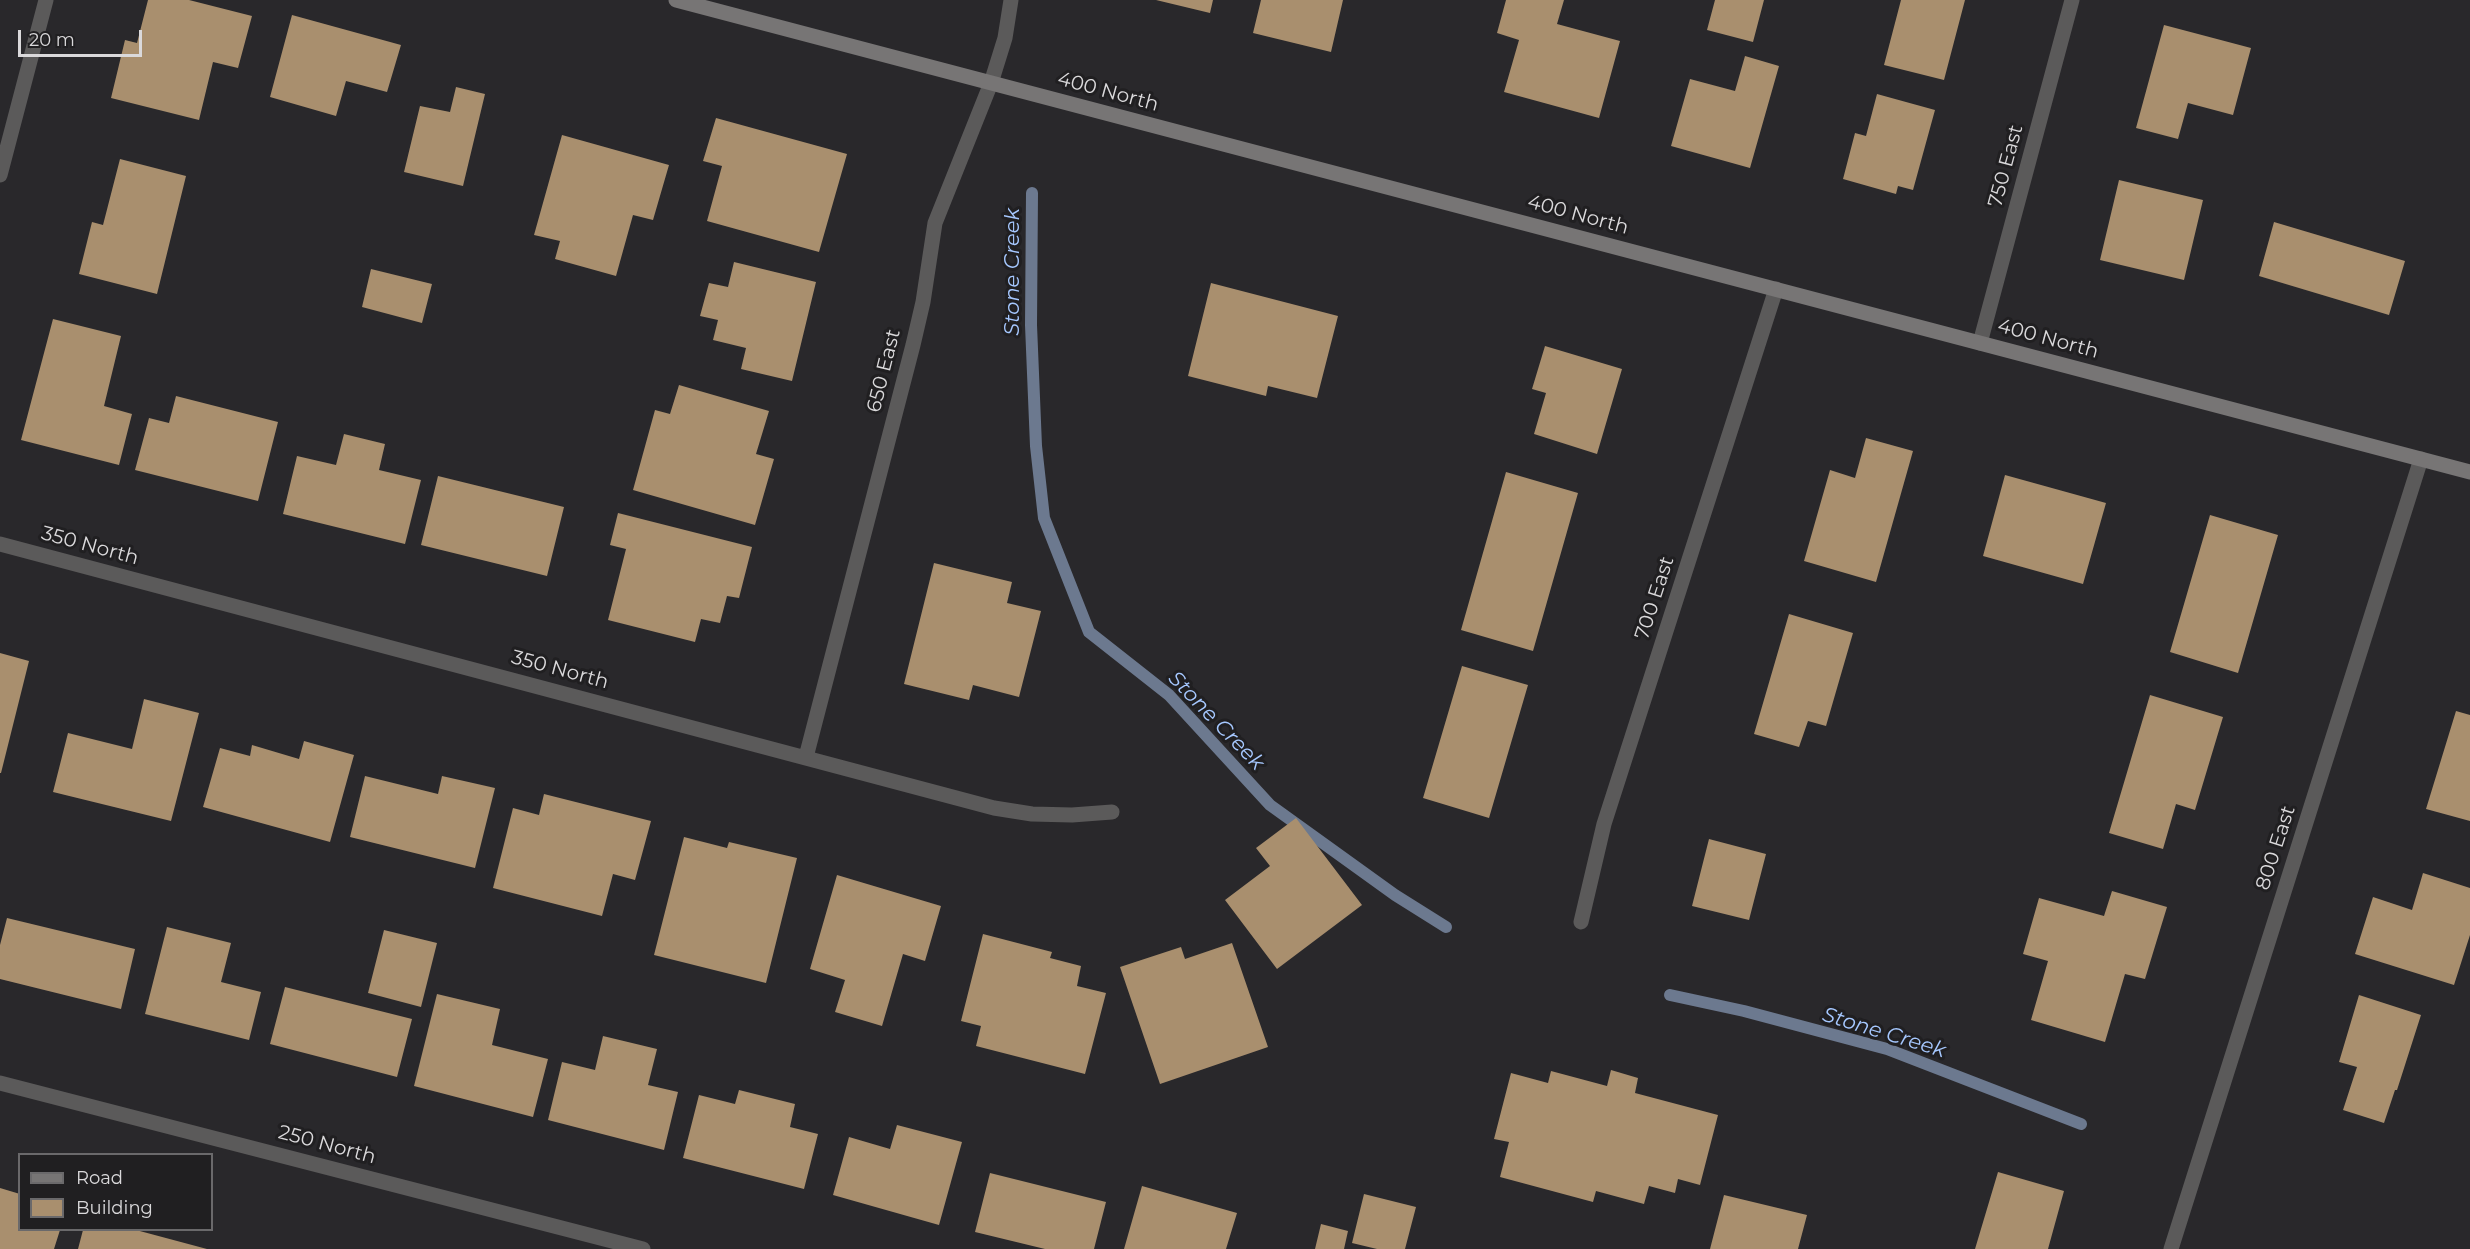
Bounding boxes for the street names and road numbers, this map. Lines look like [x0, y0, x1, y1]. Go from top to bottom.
street label: 400 North [1055, 67, 1161, 117]
street label: 750 East [1984, 122, 2028, 210]
street label: 400 North [1525, 190, 1631, 240]
street label: 400 North [1995, 314, 2101, 364]
street label: 650 East [862, 327, 906, 415]
street label: 350 North [39, 522, 141, 570]
street label: 700 East [1630, 553, 1680, 643]
street label: 350 North [509, 646, 611, 694]
street label: 800 East [2251, 803, 2301, 893]
street label: 250 North [276, 1120, 378, 1170]

